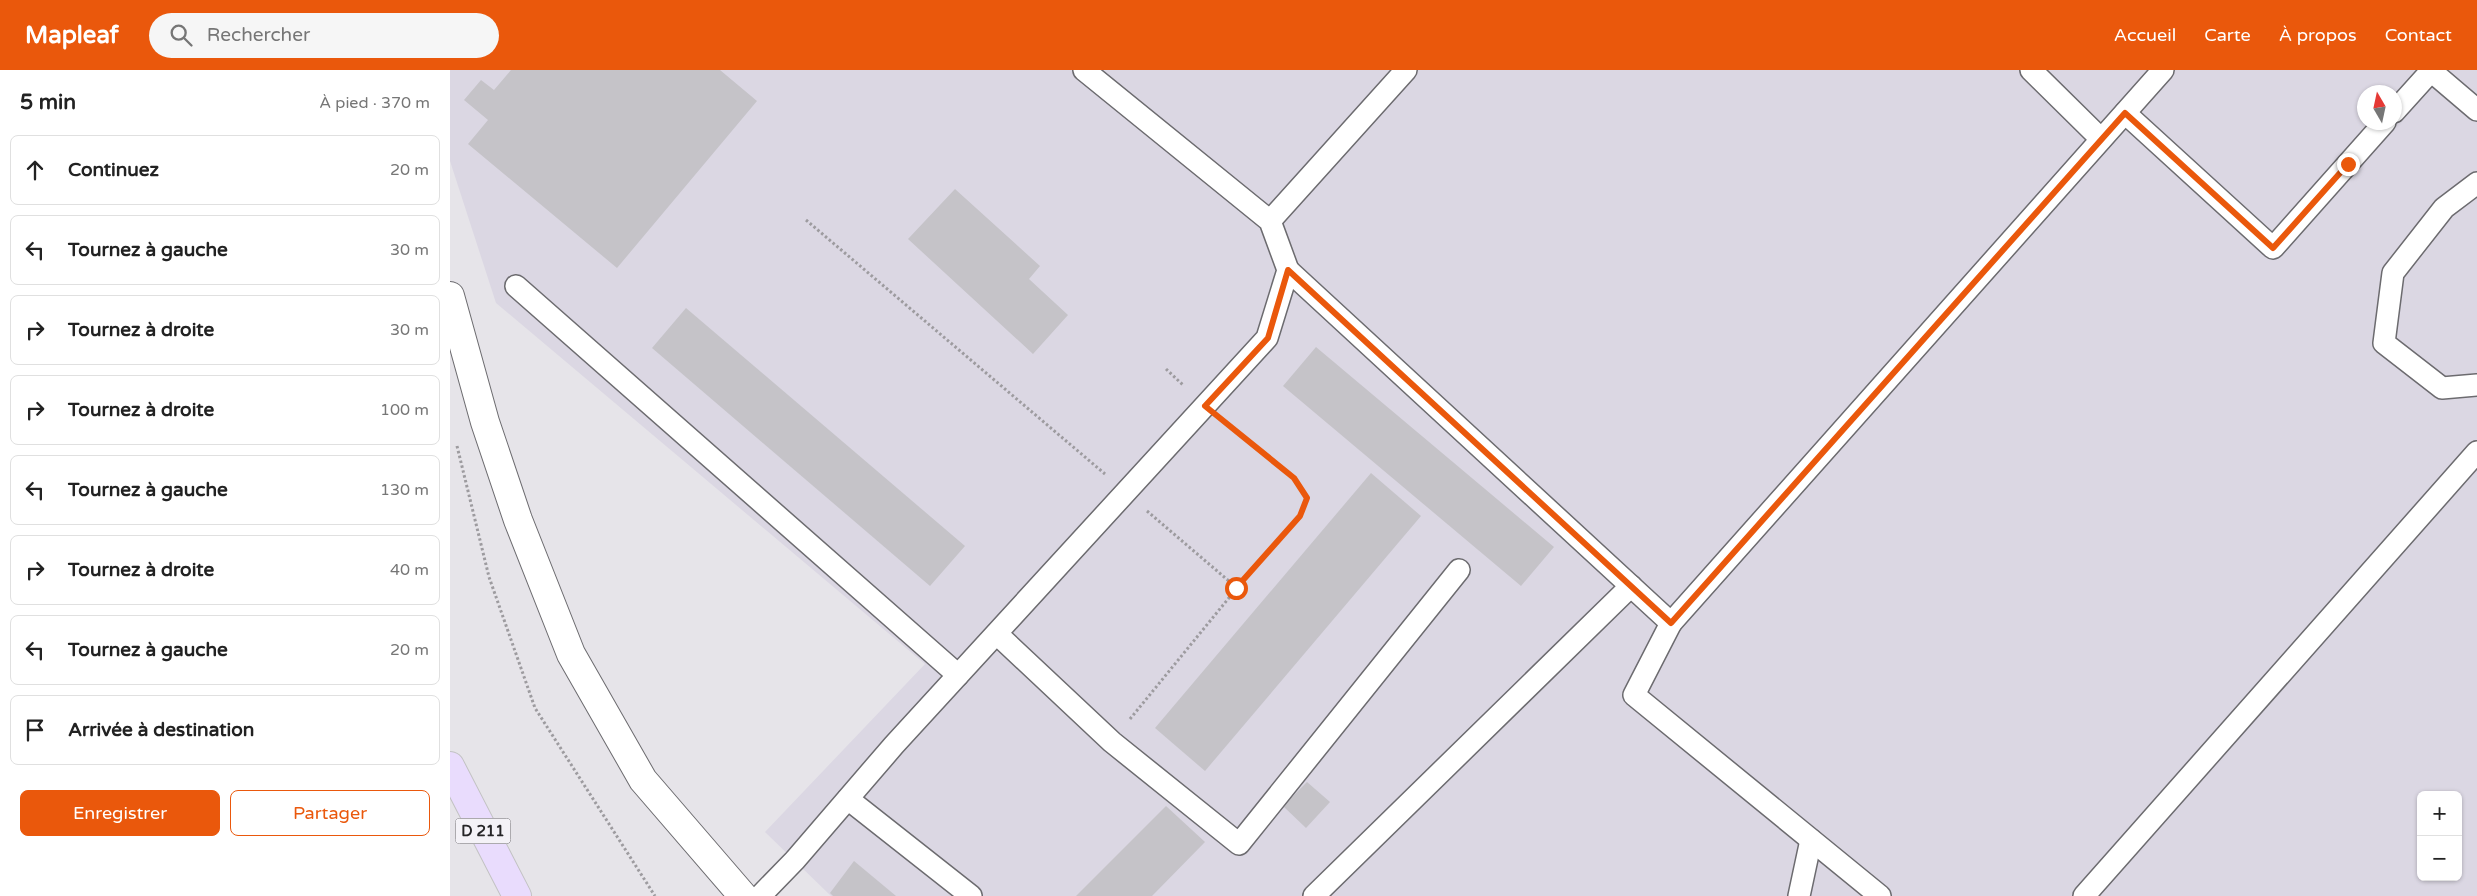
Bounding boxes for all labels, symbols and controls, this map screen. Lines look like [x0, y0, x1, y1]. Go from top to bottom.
search box [149, 13, 499, 58]
text: Mapleaf [25, 21, 119, 50]
icon: search [167, 21, 195, 49]
text: Rechercher [207, 24, 310, 46]
text: Accueil [2114, 24, 2176, 46]
text: Carte [2204, 24, 2251, 46]
text: À propos [2279, 24, 2357, 46]
text: Contact [2385, 24, 2452, 46]
north arrow [2357, 85, 2402, 130]
text: 5 min [20, 90, 76, 115]
text: À pied · 370 m [319, 93, 430, 113]
route end [2337, 153, 2360, 176]
icon: ahead [21, 156, 49, 184]
text: Continuez [68, 159, 159, 181]
text: 20 m [390, 160, 429, 180]
icon: left [21, 236, 49, 264]
text: Tournez à gauche [68, 239, 228, 261]
text: 30 m [390, 240, 429, 260]
icon: right [21, 316, 49, 344]
text: Tournez à droite [68, 319, 214, 341]
text: 30 m [390, 320, 429, 340]
icon: right [21, 396, 49, 424]
text: Tournez à droite [68, 399, 214, 421]
text: 100 m [380, 400, 429, 420]
icon: left [21, 476, 49, 504]
text: Tournez à gauche [68, 479, 228, 501]
text: 130 m [380, 480, 429, 500]
icon: right [21, 556, 49, 584]
text: Tournez à droite [68, 559, 214, 581]
text: 40 m [390, 560, 429, 580]
route start [1225, 577, 1248, 600]
icon: left [21, 636, 49, 664]
text: Tournez à gauche [68, 639, 228, 661]
text: 20 m [390, 640, 429, 660]
icon: arrive [21, 716, 49, 744]
text: Arrivée à destination [68, 719, 254, 741]
button: Enregistrer [20, 790, 220, 836]
button: Partager [230, 790, 430, 836]
map controls [2417, 791, 2462, 881]
button: + [2417, 791, 2462, 836]
road number: D 211 [455, 818, 510, 844]
button: − [2417, 836, 2462, 881]

